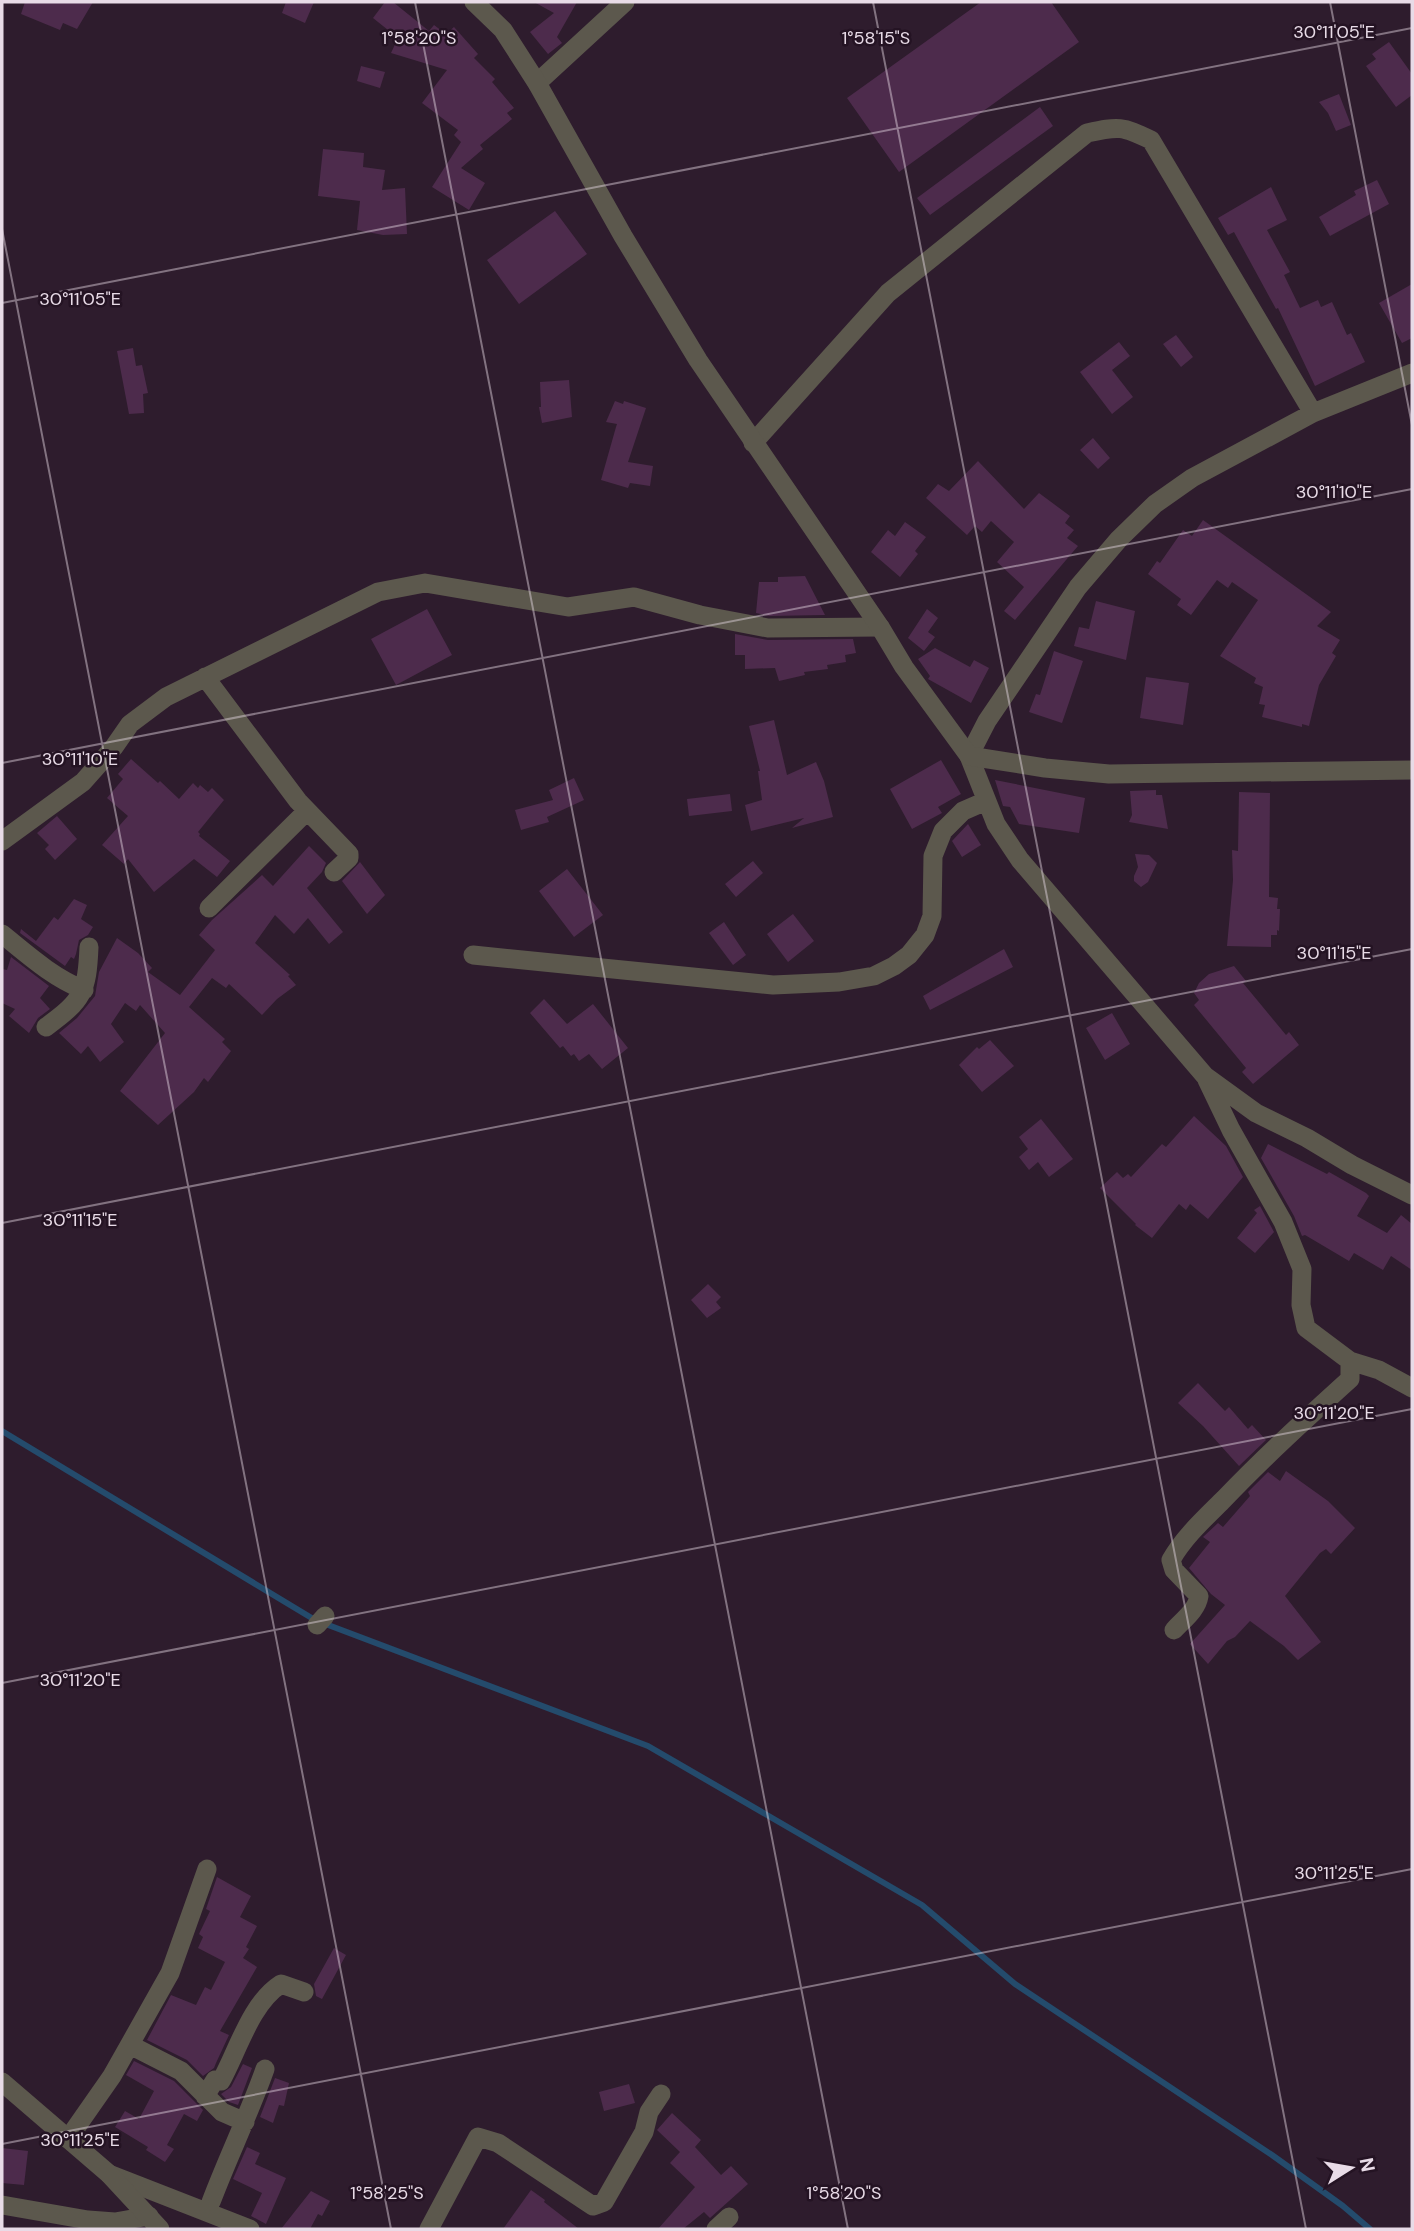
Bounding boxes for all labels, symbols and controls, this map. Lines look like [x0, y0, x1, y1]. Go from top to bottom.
text: 30°11'05"E [1293, 20, 1375, 44]
text: 1°58'20"S [382, 26, 456, 50]
text: 1°58'15"S [842, 26, 910, 50]
text: 30°11'05"E [39, 287, 121, 311]
text: 30°11'10"E [1296, 480, 1372, 504]
text: 30°11'10"E [42, 747, 118, 771]
text: 30°11'15"E [1297, 941, 1371, 965]
text: 30°11'15"E [43, 1208, 117, 1232]
text: 30°11'20"E [1293, 1401, 1375, 1425]
text: 30°11'20"E [39, 1668, 121, 1692]
text: 30°11'25"E [1294, 1861, 1374, 1885]
text: 30°11'25"E [40, 2128, 120, 2152]
north arrow [1316, 2133, 1386, 2203]
text: N [1354, 2156, 1381, 2174]
text: 1°58'25"S [350, 2181, 424, 2205]
text: 1°58'20"S [807, 2181, 881, 2205]

